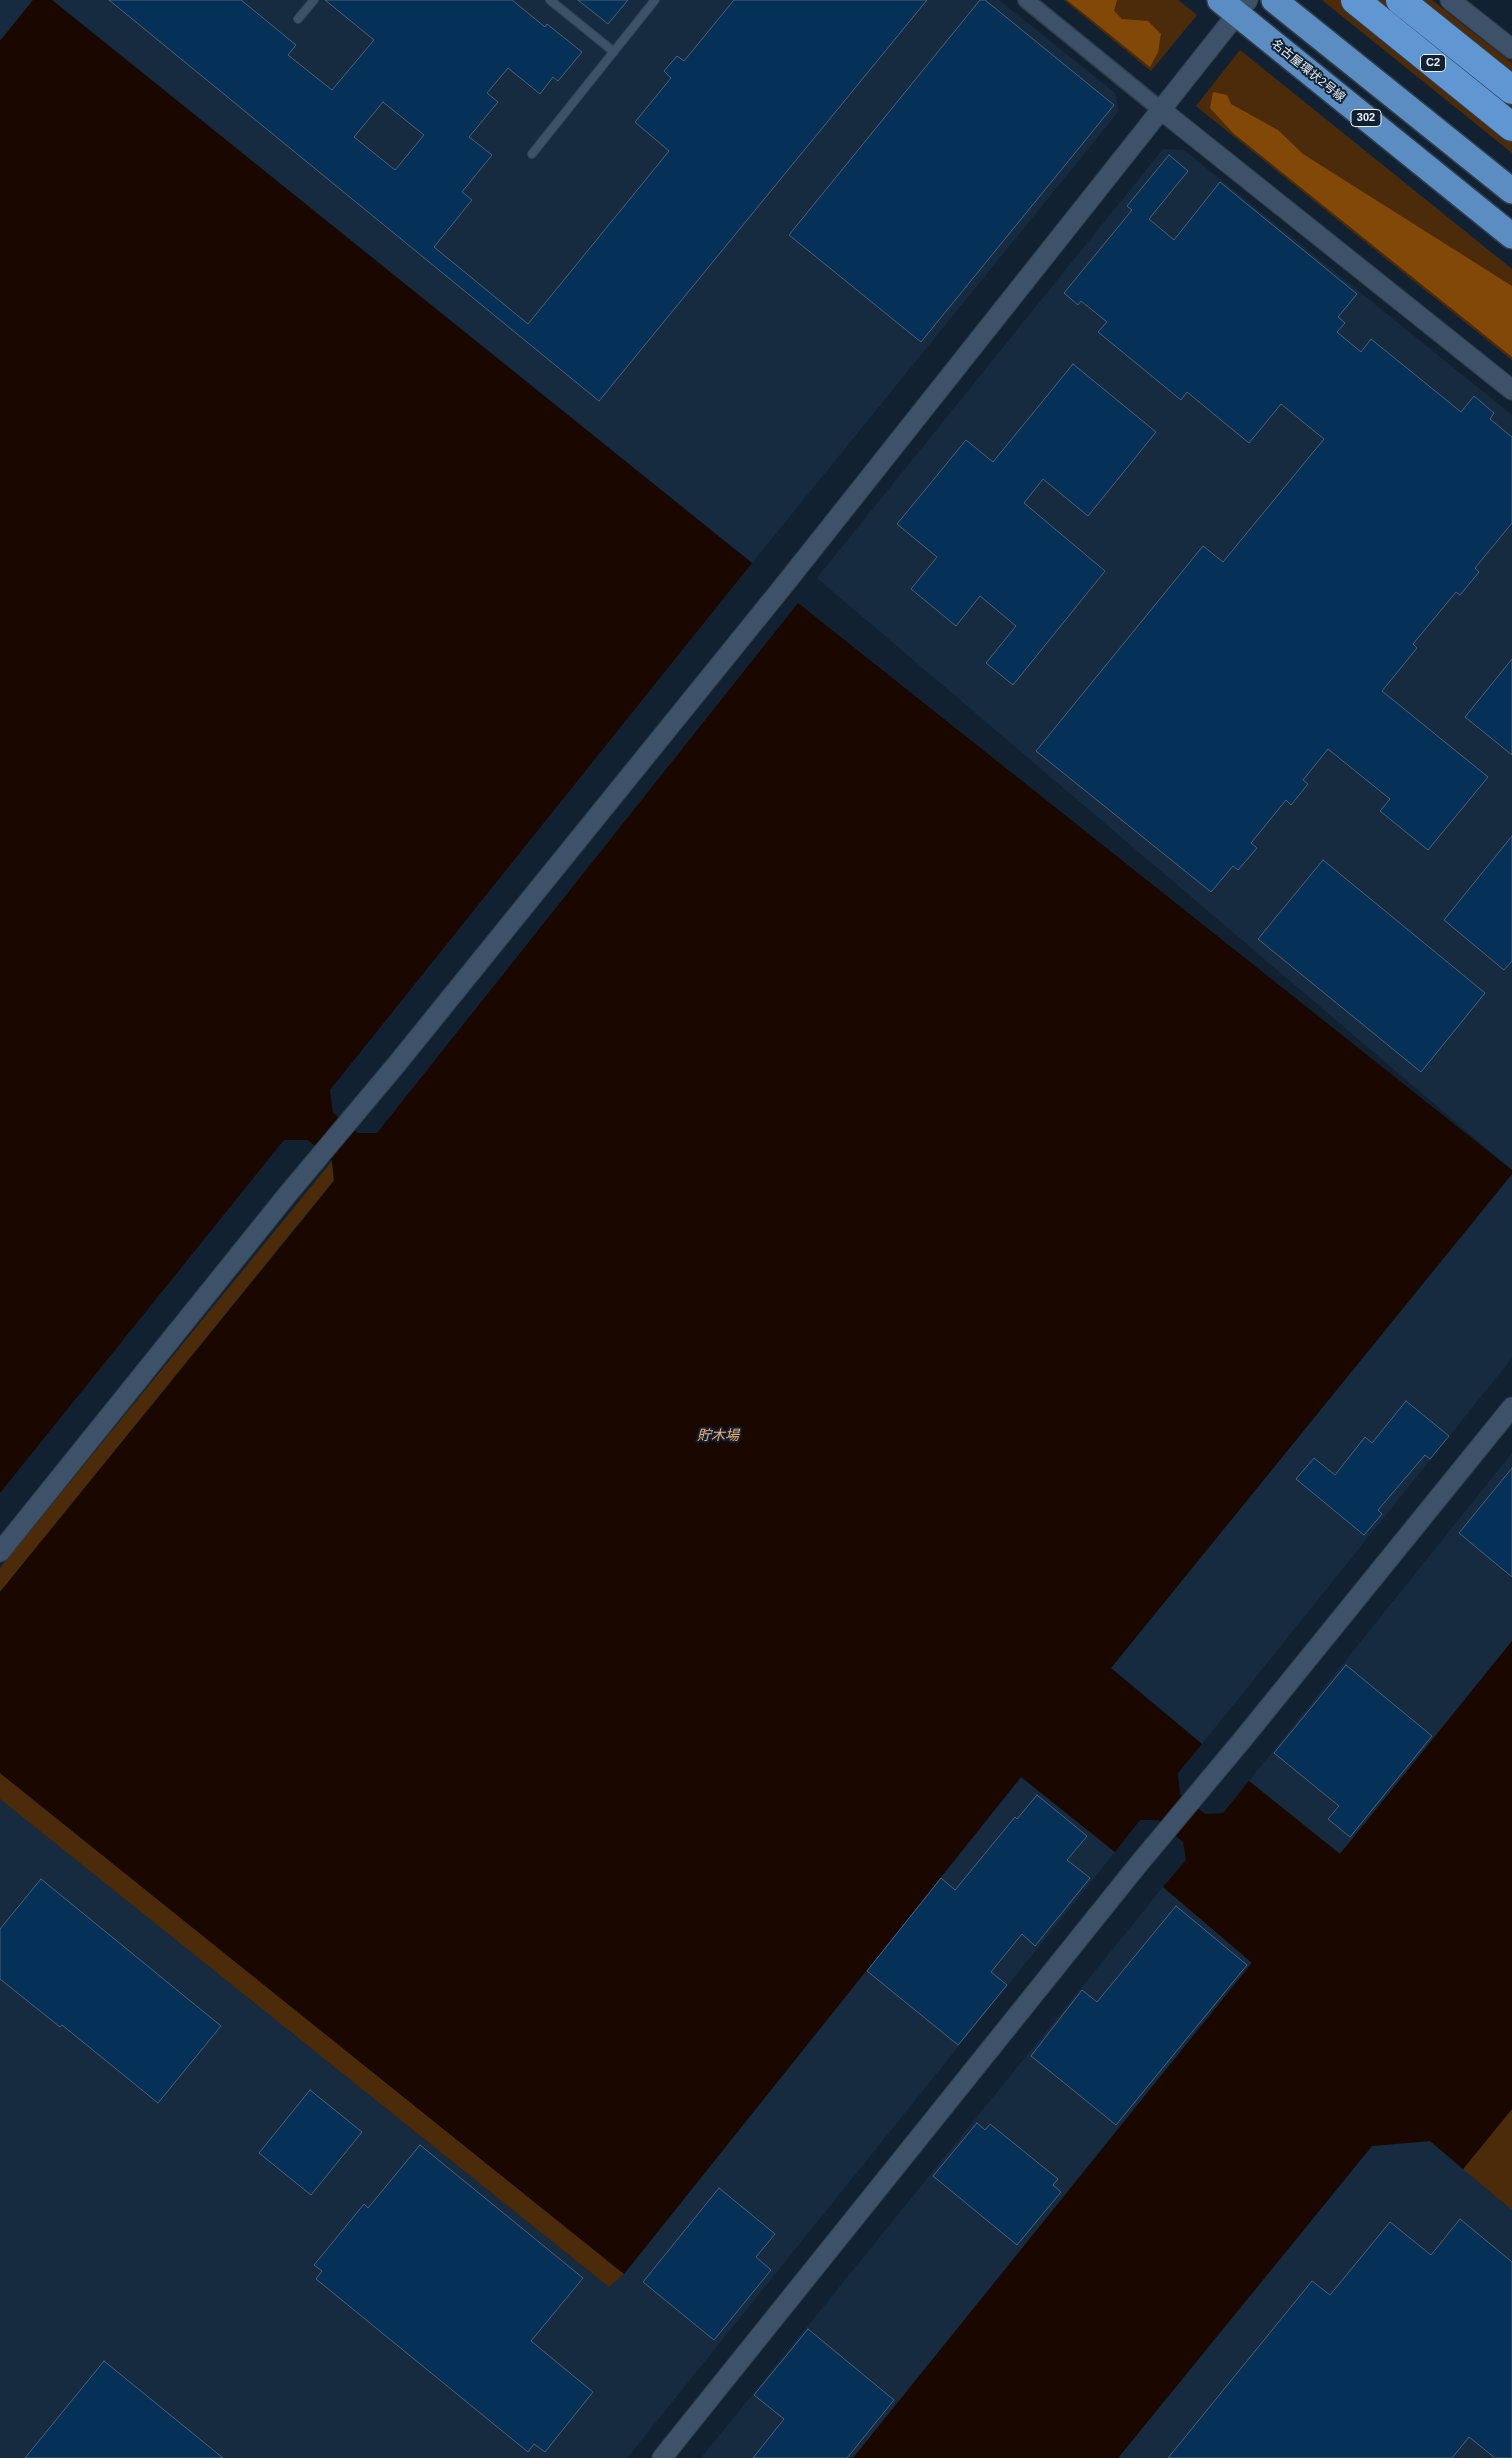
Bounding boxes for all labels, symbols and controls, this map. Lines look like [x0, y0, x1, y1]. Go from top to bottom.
street label: 名古屋環状2号線 [1268, 37, 1348, 105]
road number: C2 [1420, 54, 1446, 72]
road number: 302 [1351, 110, 1381, 126]
water label: 貯木場 [697, 1428, 739, 1444]

